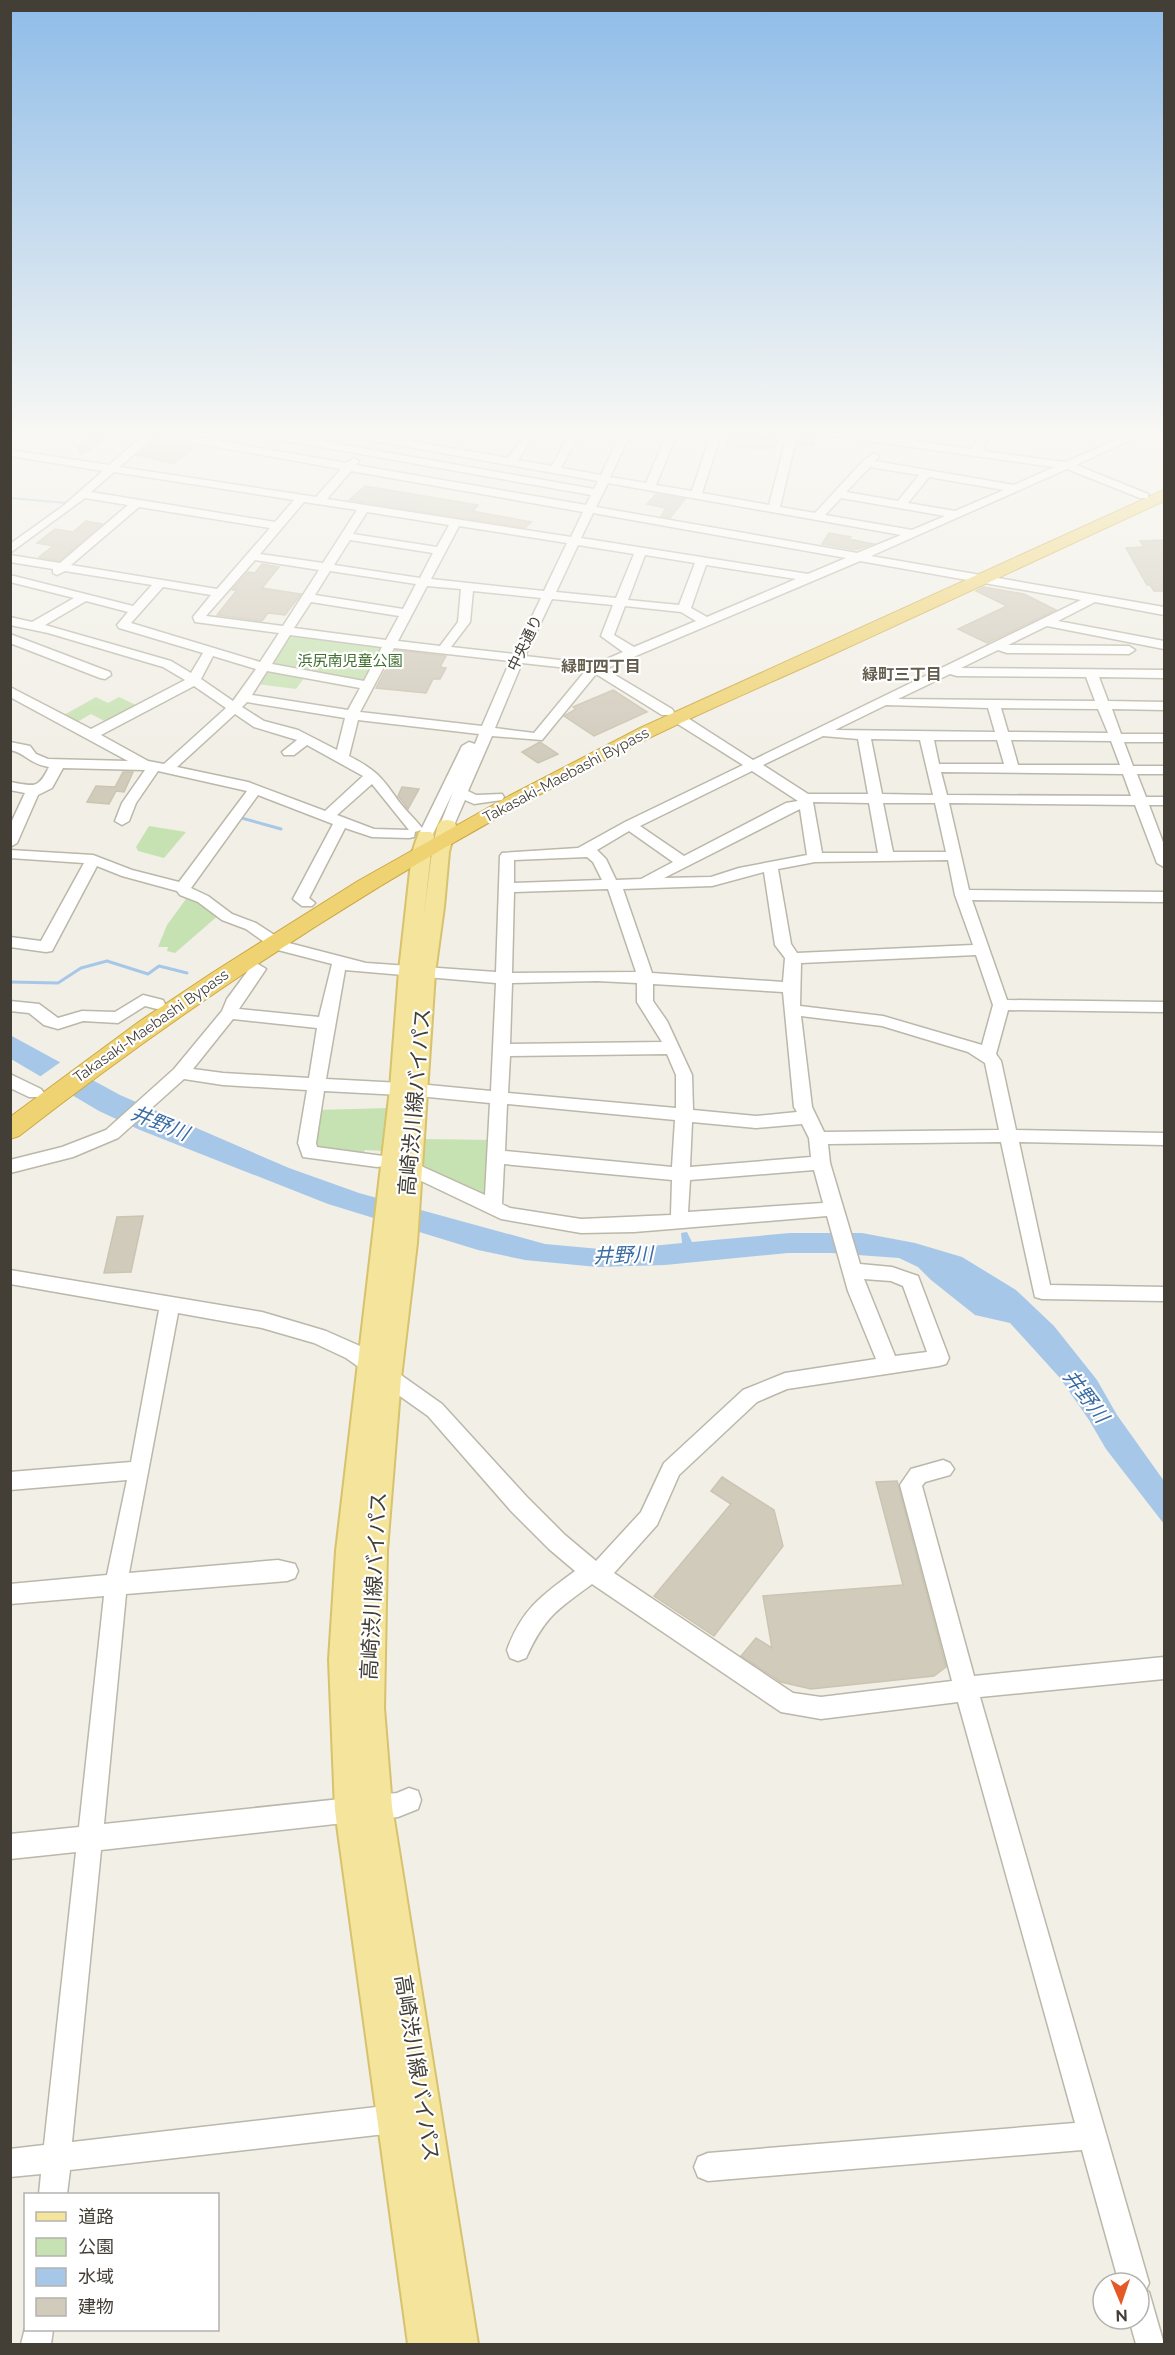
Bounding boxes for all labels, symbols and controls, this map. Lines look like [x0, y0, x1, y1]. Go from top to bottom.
street label: 中央通り [504, 612, 546, 674]
park label: 浜尻南児童公園 [297, 652, 403, 670]
district label: 緑町四丁目 [561, 657, 641, 676]
district label: 緑町三丁目 [862, 665, 942, 684]
street label: Takasaki-Maebashi Bypass [480, 724, 652, 826]
street label: Takasaki-Maebashi Bypass [70, 965, 232, 1087]
street label: 高崎渋川線バイパス [394, 1007, 435, 1197]
water label: 井野川 [128, 1101, 194, 1146]
water label: 井野川 [593, 1242, 655, 1268]
water label: 井野川 [1058, 1365, 1115, 1429]
street label: 高崎渋川線バイパス [356, 1491, 391, 1681]
street label: 高崎渋川線バイパス [390, 1973, 445, 2163]
legend [24, 2193, 219, 2331]
text: 道路 [78, 2206, 114, 2227]
text: 公園 [78, 2236, 114, 2257]
text: 水域 [78, 2266, 114, 2287]
north arrow [1091, 2271, 1151, 2331]
text: 建物 [78, 2296, 114, 2317]
text: N [1115, 2306, 1128, 2325]

